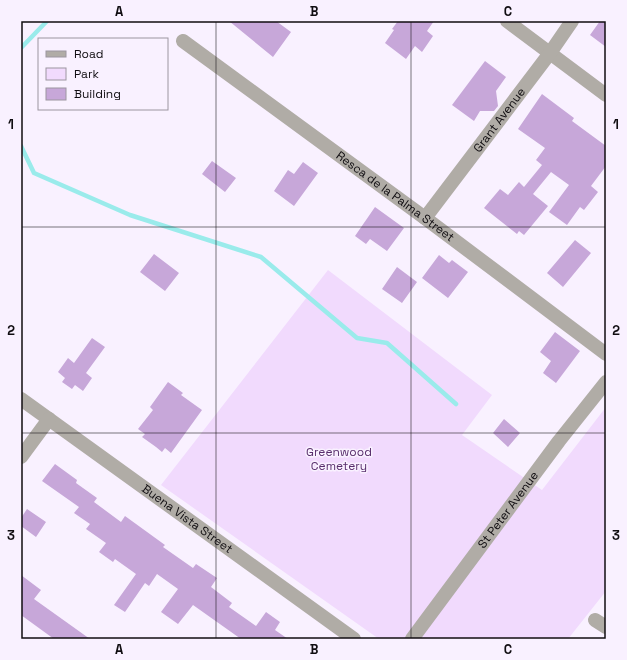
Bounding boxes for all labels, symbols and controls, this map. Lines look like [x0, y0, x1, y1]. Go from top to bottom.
text: A [115, 3, 124, 20]
text: B [310, 3, 319, 20]
text: C [504, 3, 512, 20]
legend [38, 38, 168, 110]
text: Road [74, 46, 103, 62]
text: Park [74, 66, 99, 82]
street label: Grant Avenue [470, 84, 529, 156]
text: Building [74, 86, 121, 102]
text: 1 [8, 116, 14, 133]
text: 1 [613, 116, 619, 133]
street label: Resca de la Palma Street [333, 148, 458, 245]
text: 2 [7, 322, 15, 339]
text: 2 [612, 322, 620, 339]
park label: Greenwood Cemetery [306, 444, 372, 474]
street label: St Peter Avenue [474, 468, 542, 552]
street label: Buena Vista Street [139, 481, 236, 557]
text: 3 [7, 527, 15, 544]
text: 3 [612, 527, 620, 544]
text: A [115, 641, 124, 658]
text: B [310, 641, 319, 658]
text: C [504, 641, 512, 658]

